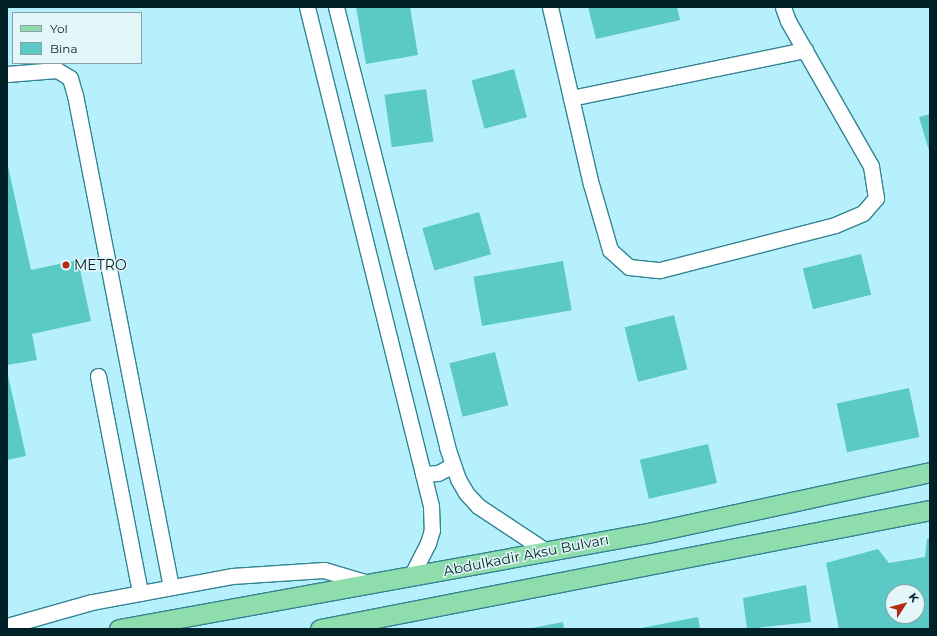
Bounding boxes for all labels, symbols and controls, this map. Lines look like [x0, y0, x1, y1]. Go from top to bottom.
legend [12, 12, 142, 64]
text: Yol [50, 21, 68, 36]
text: Bina [50, 41, 77, 56]
place label: METRO [74, 257, 127, 273]
marker: METRO [61, 260, 71, 270]
street label: Abdulkadir Aksu Bulvarı [442, 531, 610, 579]
north arrow [885, 584, 925, 624]
text: K [906, 590, 922, 605]

